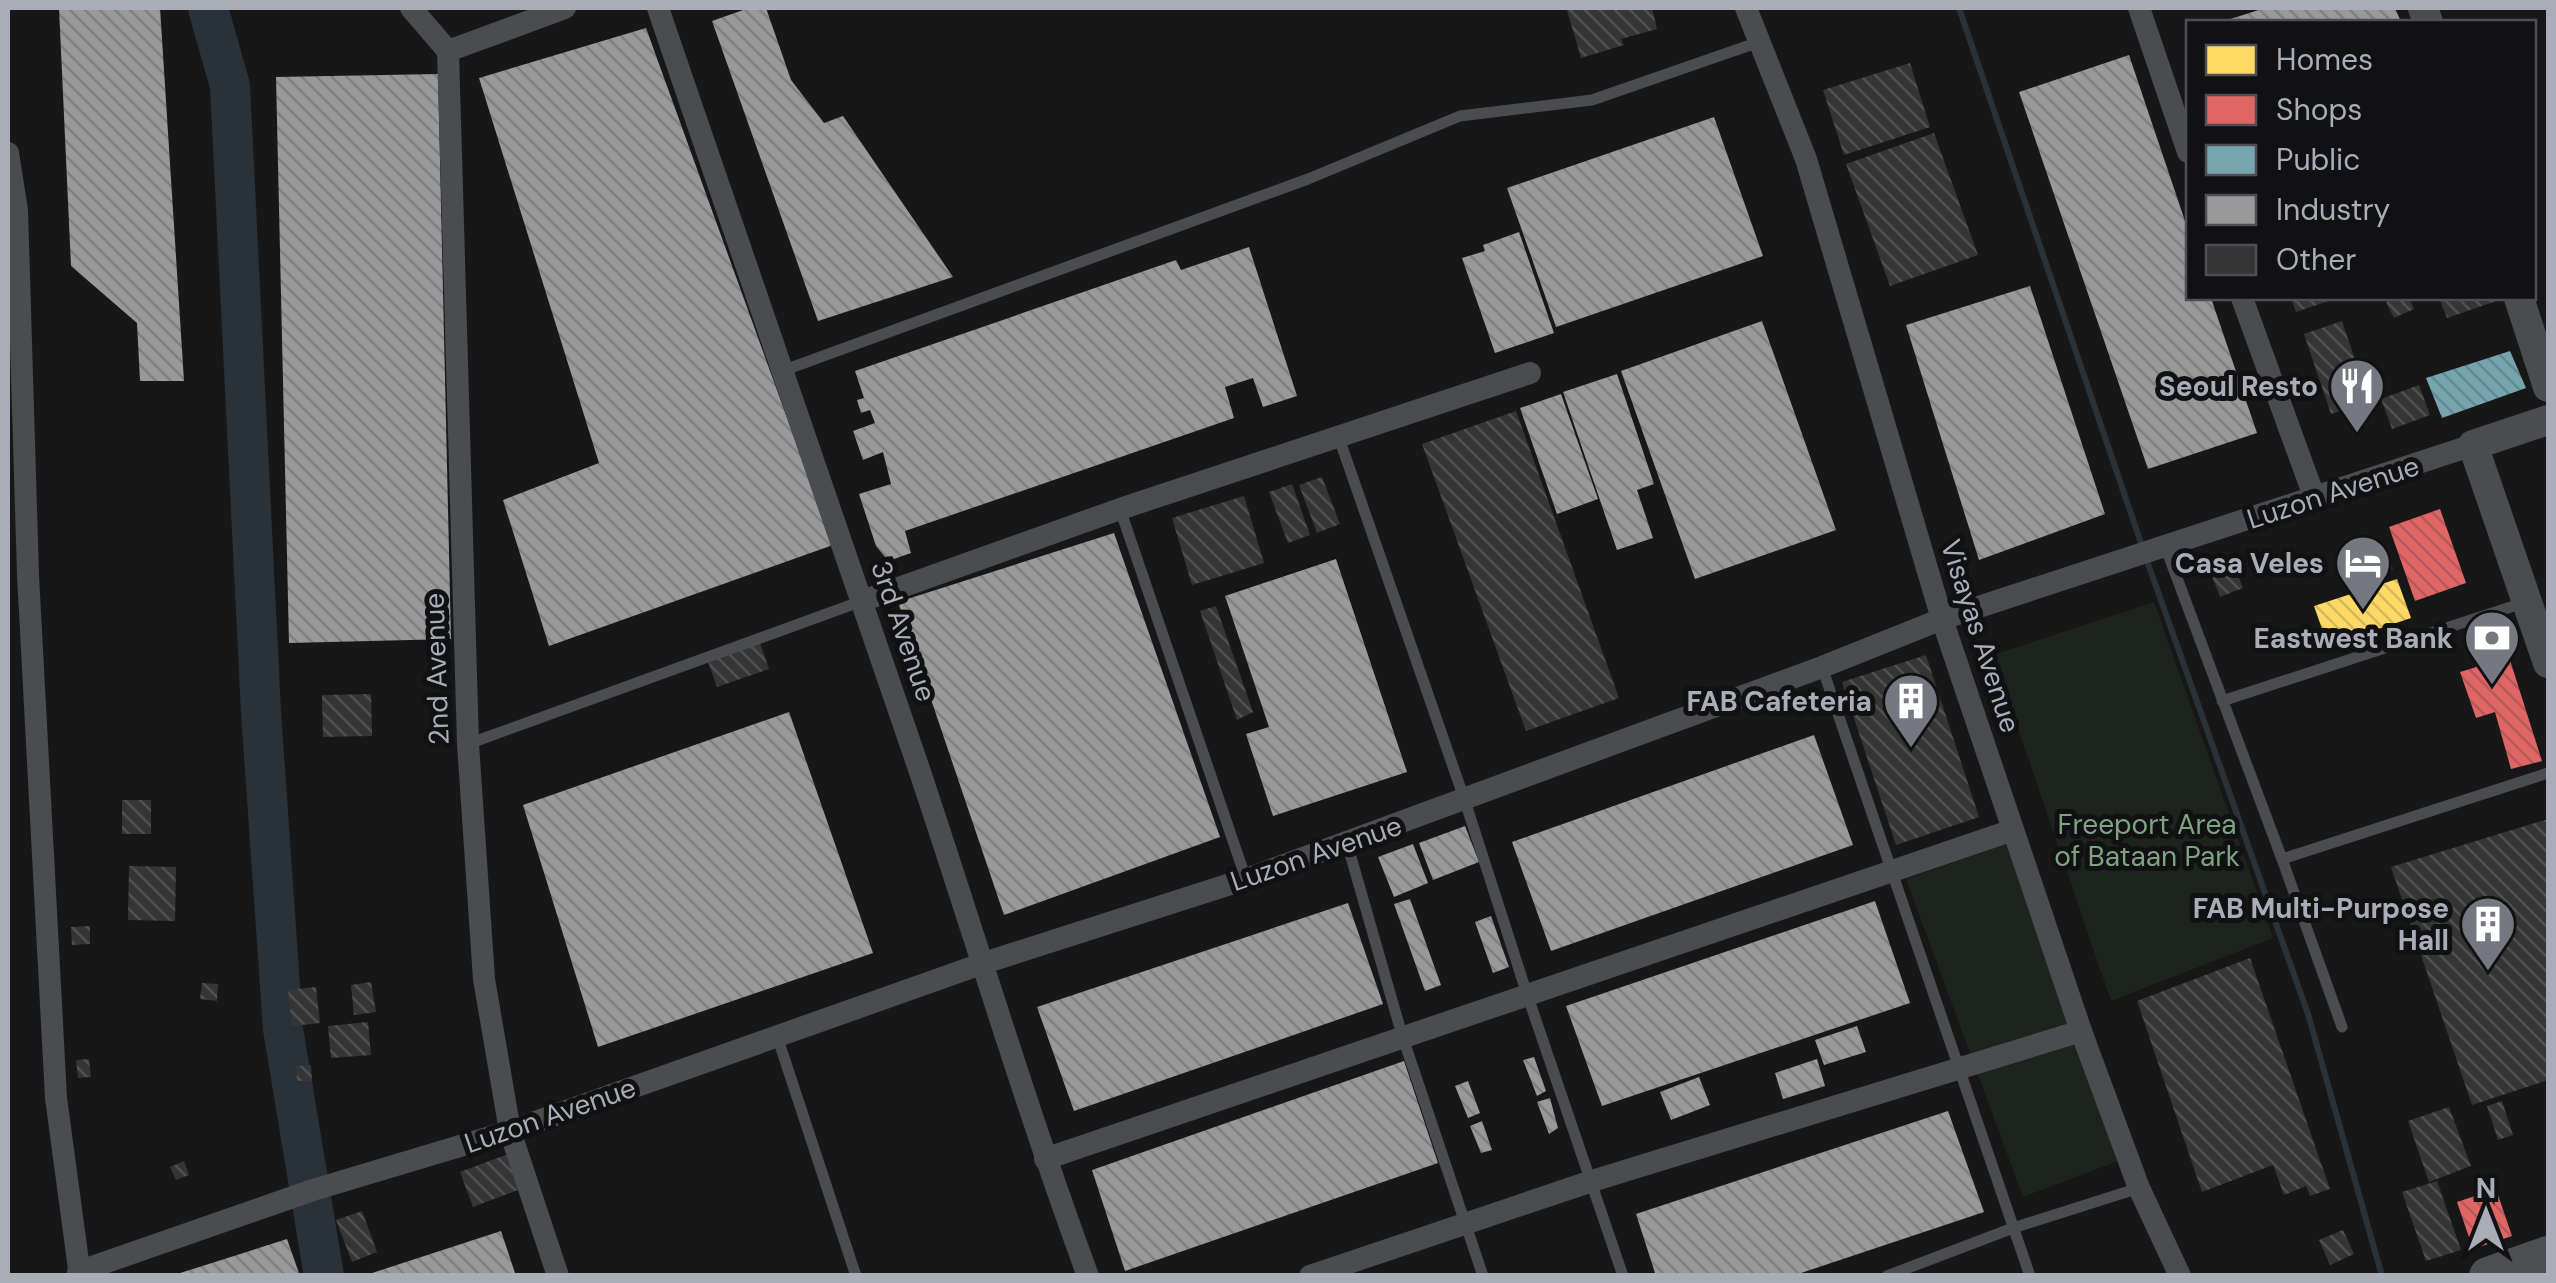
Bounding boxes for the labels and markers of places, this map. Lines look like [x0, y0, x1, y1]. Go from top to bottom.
restaurant icon: Seoul Resto [2327, 356, 2387, 435]
place label: Seoul Resto [2159, 368, 2318, 405]
hotel icon: Casa Veles [2333, 533, 2393, 612]
place label: Casa Veles [2175, 545, 2324, 582]
bank icon: Eastwest Bank [2462, 608, 2522, 687]
place label: Eastwest Bank [2253, 620, 2453, 657]
building icon: FAB Cafeteria [1881, 671, 1941, 750]
place label: FAB Cafeteria [1687, 683, 1872, 720]
place label: FAB Multi-Purpose Hall [2193, 890, 2449, 959]
building icon: FAB Multi-Purpose Hall [2458, 894, 2518, 973]

